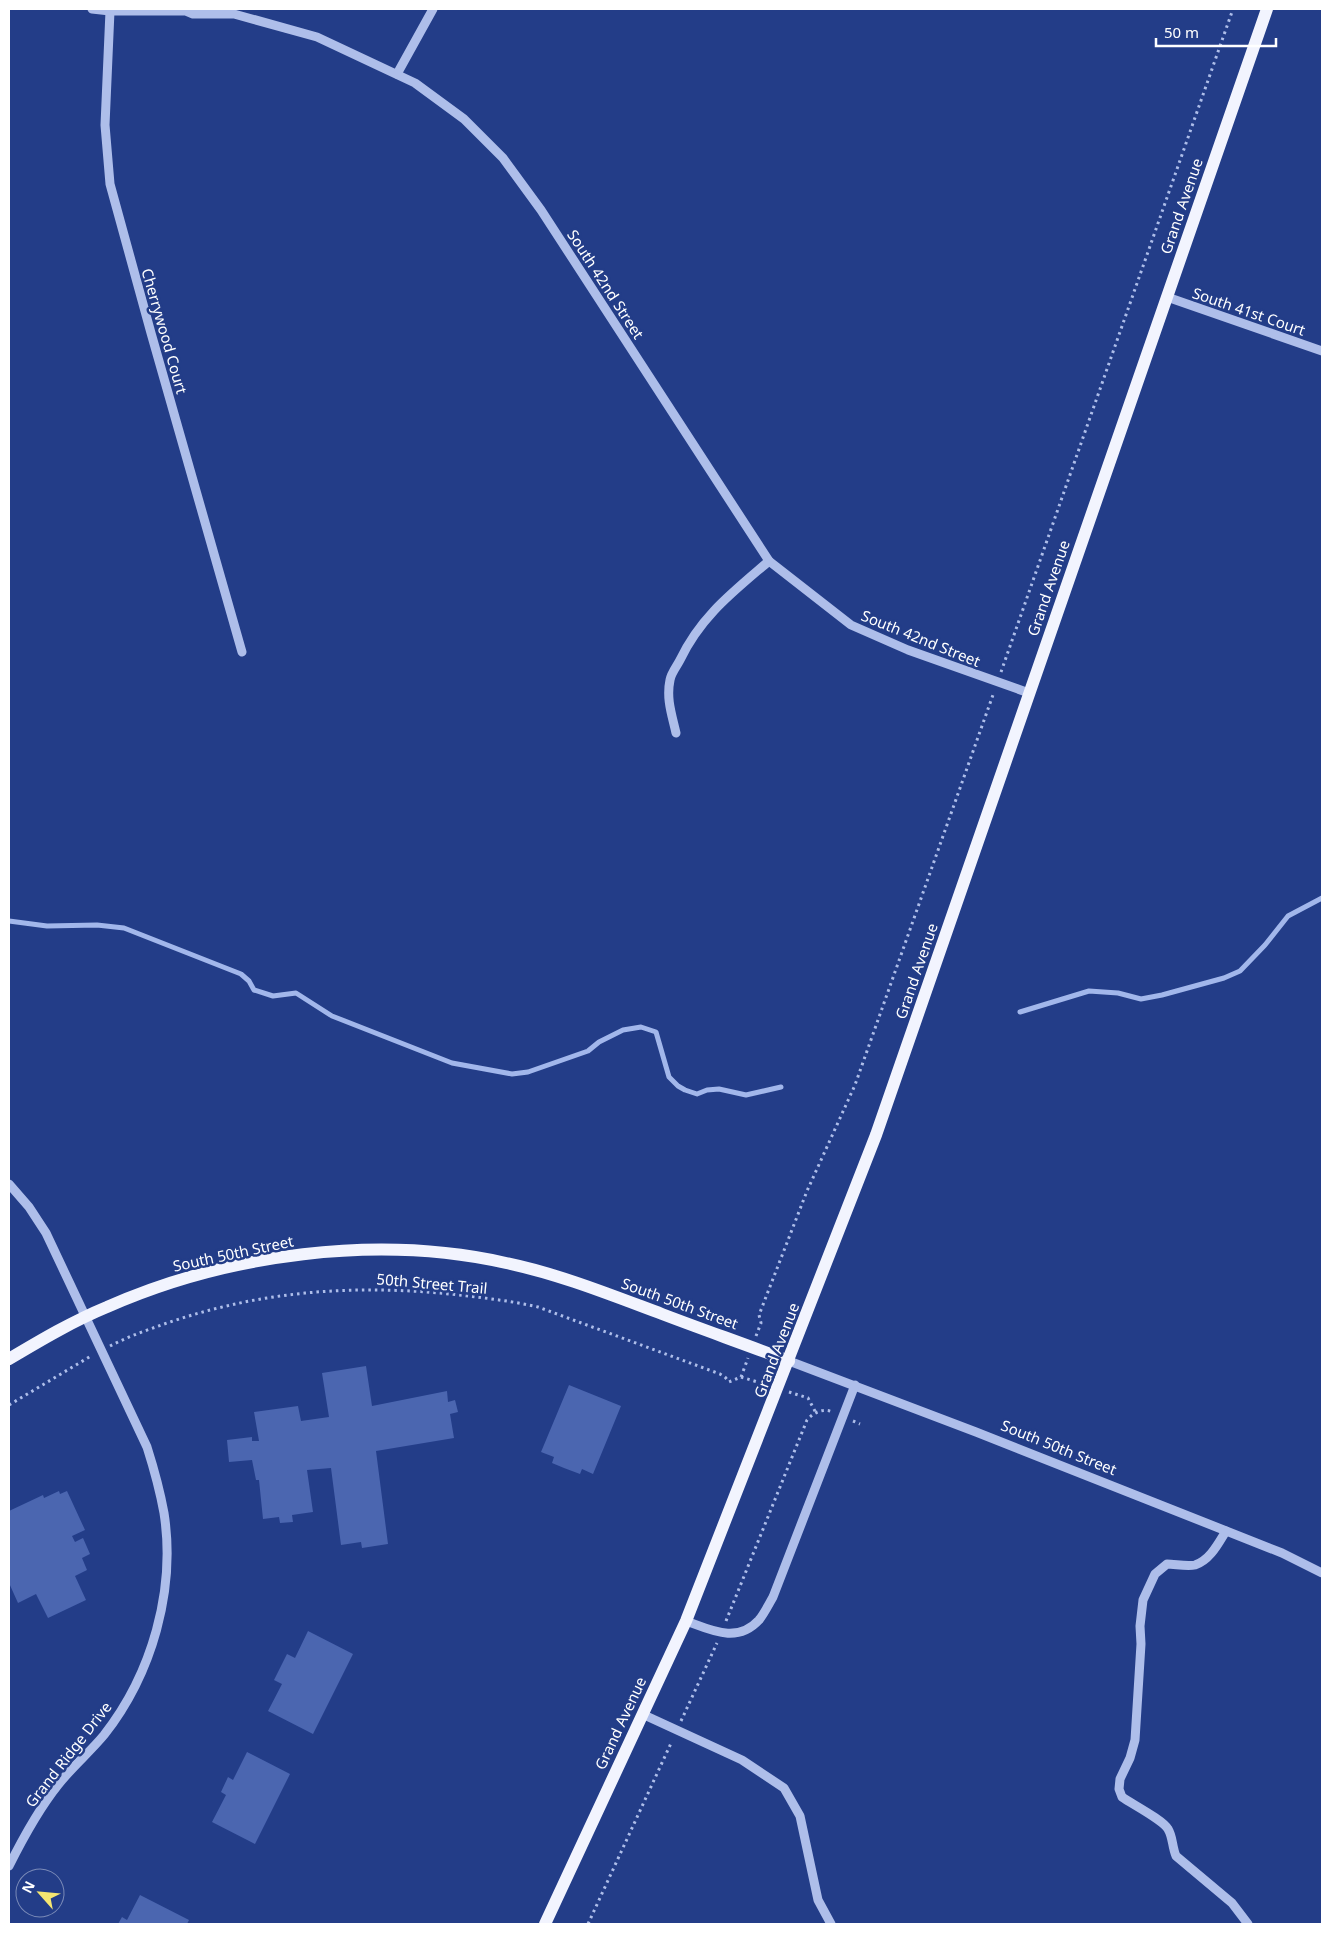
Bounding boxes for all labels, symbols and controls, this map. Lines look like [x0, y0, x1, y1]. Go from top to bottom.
scale bar [1156, 15, 1276, 47]
text: 50 m [1164, 22, 1199, 42]
street label: Grand Avenue [1155, 155, 1207, 257]
street label: South 42nd Street [563, 225, 649, 343]
street label: Cherrywood Court [138, 266, 193, 397]
street label: South 41st Court [1190, 282, 1309, 340]
street label: Grand Avenue [1022, 537, 1074, 639]
street label: South 42nd Street [859, 605, 984, 671]
street label: Grand Avenue [890, 920, 942, 1022]
street label: South 50th Street [171, 1230, 296, 1276]
street label: 50th Street Trail [376, 1268, 488, 1298]
street label: South 50th Street [619, 1273, 742, 1334]
street label: Grand Avenue [749, 1300, 803, 1400]
street label: South 50th Street [998, 1415, 1120, 1479]
street label: Grand Avenue [590, 1673, 650, 1773]
street label: Grand Ridge Drive [20, 1697, 116, 1811]
north arrow [15, 1868, 65, 1918]
text: N [17, 1877, 39, 1896]

